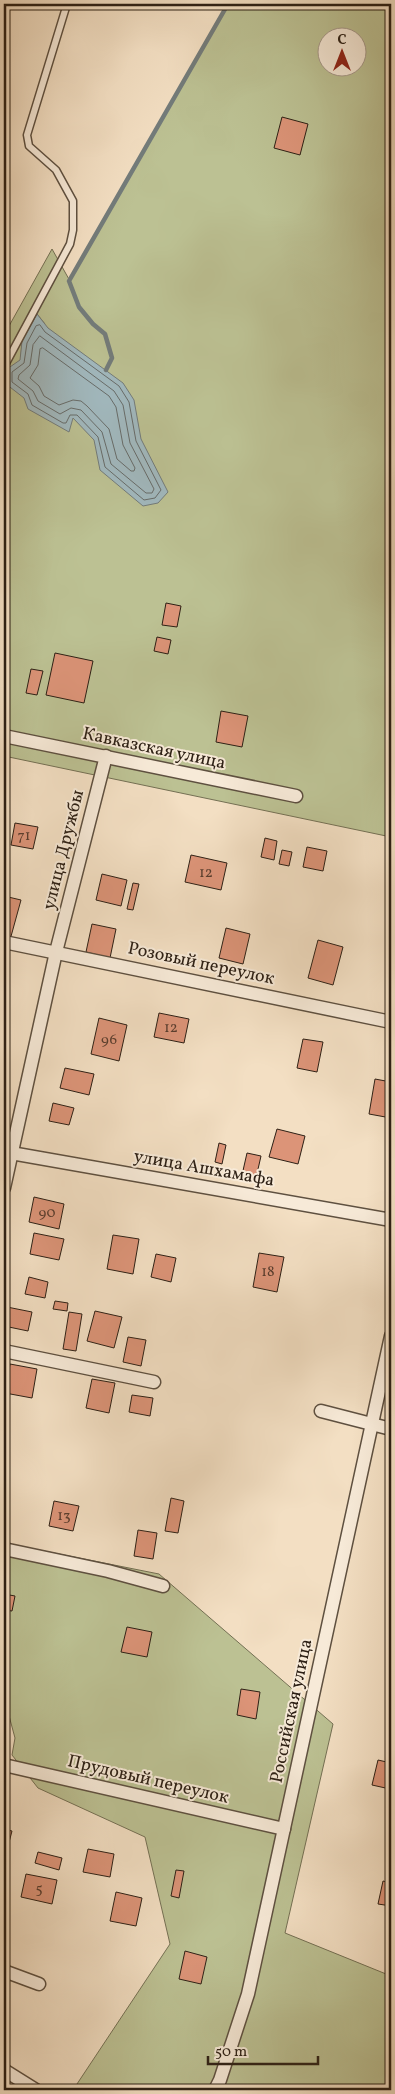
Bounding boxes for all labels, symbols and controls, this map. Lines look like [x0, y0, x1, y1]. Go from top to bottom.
north arrow [318, 28, 368, 78]
text: С [337, 31, 347, 50]
street label: Кавказcкая улица [80, 722, 228, 776]
street label: улица Дружбы [37, 787, 91, 913]
house number: 71 [17, 826, 31, 847]
house number: 12 [199, 863, 213, 884]
street label: Розовый переулок [125, 936, 277, 992]
house number: 12 [164, 1018, 178, 1039]
house number: 96 [101, 1030, 117, 1051]
street label: улица Ашхамафа [132, 1144, 276, 1194]
house number: 90 [38, 1203, 56, 1224]
house number: 18 [261, 1262, 275, 1283]
house number: 13 [57, 1506, 71, 1527]
street label: Российская улица [265, 1637, 319, 1785]
street label: Прудовый переулок [65, 1749, 231, 1811]
house number: 5 [35, 1879, 43, 1900]
scale bar [208, 2034, 318, 2066]
text: 50 m [215, 2042, 247, 2063]

